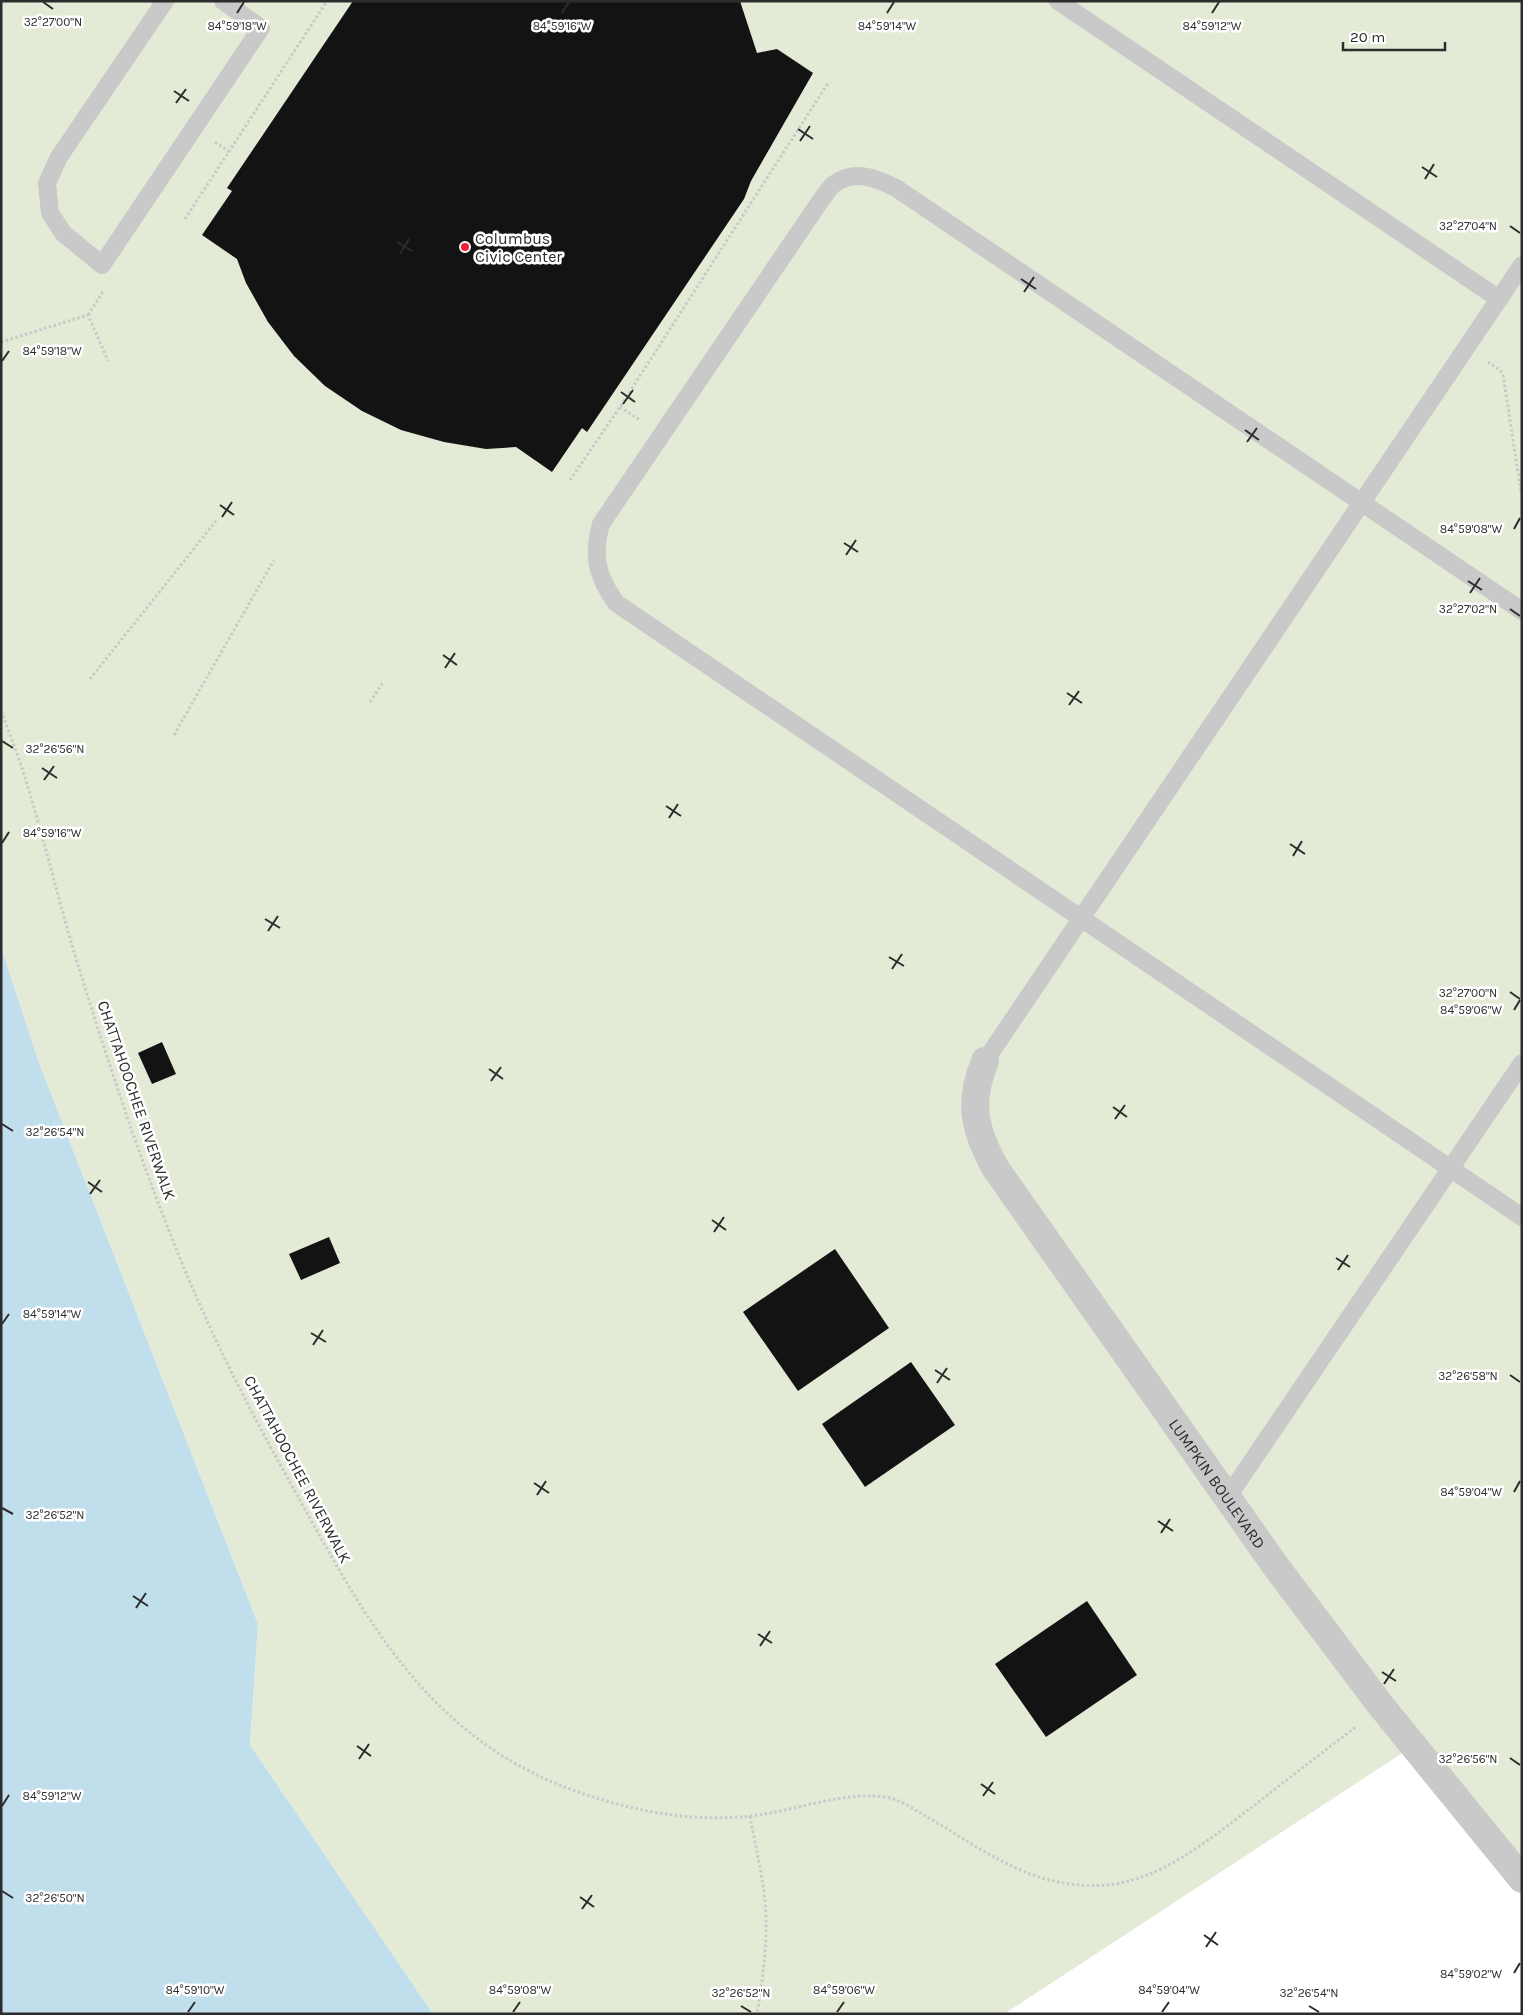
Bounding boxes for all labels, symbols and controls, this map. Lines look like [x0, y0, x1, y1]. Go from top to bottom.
text: 32°27'00"N [24, 15, 82, 29]
text: 84°59'18"W [207, 19, 267, 33]
text: 84°59'16"W [533, 19, 592, 33]
text: 84°59'14"W [858, 19, 917, 33]
text: 84°59'12"W [1183, 19, 1242, 33]
scale bar [1343, 20, 1446, 52]
text: 20 m [1350, 28, 1385, 46]
text: 32°27'04"N [1439, 219, 1497, 233]
place label: Columbus Civic Center [475, 229, 562, 266]
marker: Columbus Civic Center [459, 241, 471, 253]
text: 84°59'18"W [22, 344, 82, 358]
text: 84°59'08"W [1440, 522, 1502, 536]
text: 32°27'02"N [1439, 602, 1497, 616]
text: 32°26'56"N [25, 742, 85, 756]
text: 84°59'16"W [23, 826, 82, 840]
text: 32°27'00"N [1439, 986, 1497, 1000]
street label: CHATTAHOOCHEE RIVERWALK [93, 998, 180, 1203]
text: 84°59'06"W [1440, 1003, 1502, 1017]
text: 32°26'54"N [26, 1125, 84, 1139]
text: 84°59'14"W [23, 1307, 82, 1321]
text: 32°26'58"N [1438, 1369, 1498, 1383]
street label: CHATTAHOOCHEE RIVERWALK [240, 1372, 355, 1566]
street label: LUMPKIN BOULEVARD [1165, 1415, 1269, 1552]
text: 84°59'04"W [1440, 1485, 1502, 1499]
text: 32°26'52"N [25, 1508, 85, 1522]
text: 32°26'56"N [1438, 1752, 1498, 1766]
text: 84°59'12"W [23, 1789, 82, 1803]
text: 32°26'50"N [25, 1891, 85, 1905]
text: 84°59'02"W [1440, 1967, 1502, 1981]
text: 84°59'10"W [166, 1983, 225, 1997]
text: 84°59'08"W [489, 1983, 551, 1997]
text: 84°59'06"W [813, 1983, 875, 1997]
text: 84°59'04"W [1138, 1983, 1200, 1997]
text: 32°26'52"N [711, 1986, 771, 2000]
text: 32°26'54"N [1280, 1986, 1338, 2000]

